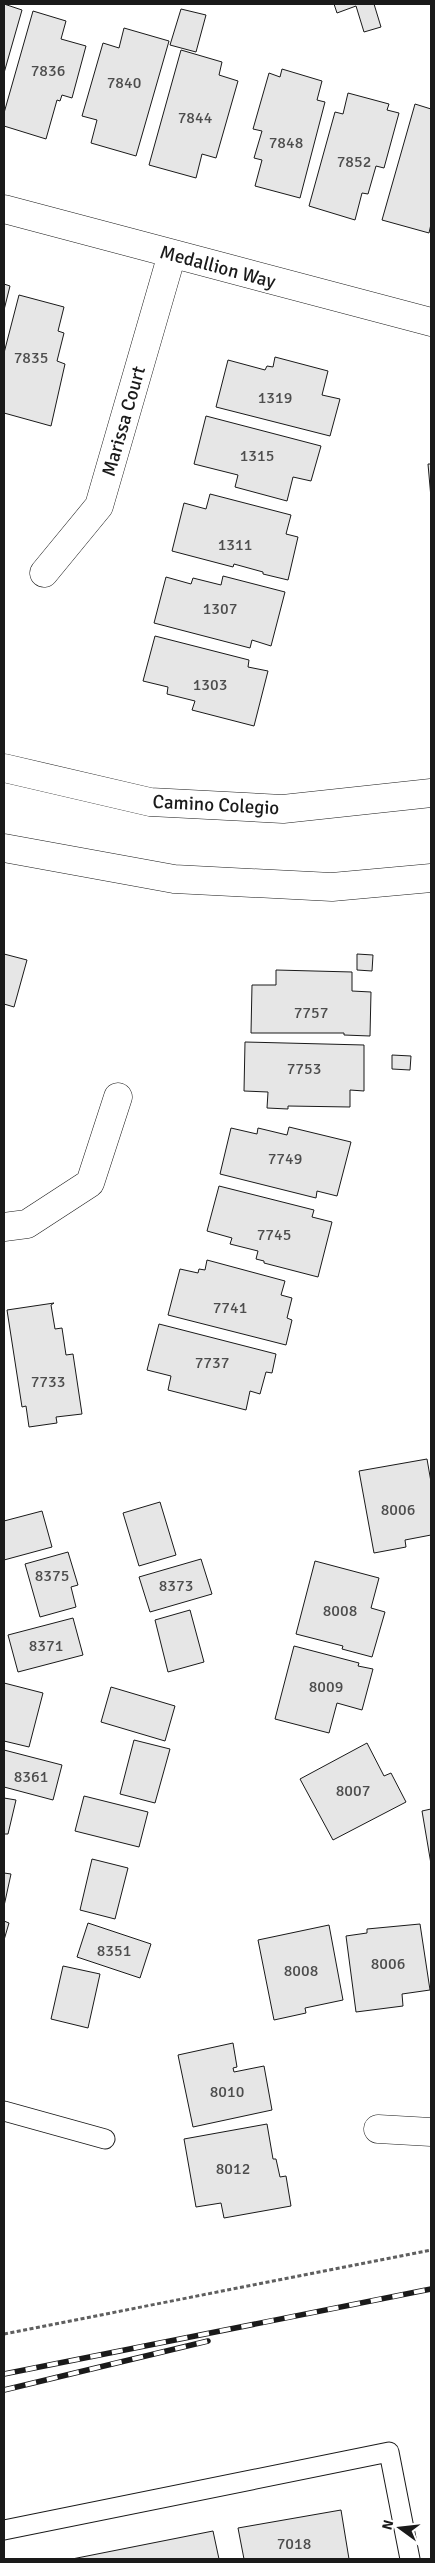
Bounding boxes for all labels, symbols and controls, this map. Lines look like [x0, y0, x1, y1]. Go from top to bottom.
house number: 7836 [31, 61, 65, 81]
house number: 7840 [107, 73, 141, 93]
house number: 7844 [178, 108, 213, 128]
house number: 7848 [269, 133, 303, 153]
house number: 7852 [337, 152, 371, 172]
street label: Medallion Way [157, 240, 278, 294]
house number: 7835 [14, 348, 48, 368]
street label: Marissa Court [97, 363, 151, 479]
house number: 1319 [258, 388, 292, 408]
house number: 1315 [240, 446, 274, 466]
house number: 1311 [218, 535, 252, 555]
house number: 1307 [203, 599, 237, 619]
house number: 1303 [193, 675, 227, 695]
street label: Camino Colegio [152, 790, 280, 820]
house number: 7757 [294, 1003, 328, 1023]
house number: 7753 [287, 1059, 321, 1079]
house number: 7749 [268, 1149, 302, 1169]
house number: 7745 [257, 1225, 291, 1245]
house number: 7741 [213, 1298, 247, 1318]
house number: 7737 [195, 1353, 229, 1373]
house number: 7733 [31, 1372, 65, 1392]
house number: 8006 [381, 1500, 415, 1520]
house number: 8375 [35, 1566, 69, 1586]
house number: 8373 [159, 1576, 193, 1596]
house number: 8008 [323, 1601, 357, 1621]
house number: 8371 [29, 1636, 63, 1656]
house number: 8009 [309, 1677, 343, 1697]
house number: 8361 [14, 1767, 48, 1787]
house number: 8007 [336, 1781, 370, 1801]
house number: 8351 [97, 1941, 131, 1961]
house number: 8006 [371, 1954, 405, 1974]
house number: 8008 [284, 1961, 318, 1981]
house number: 8010 [210, 2082, 244, 2102]
house number: 8012 [216, 2159, 250, 2179]
north arrow [375, 2503, 425, 2553]
text: N [378, 2518, 397, 2532]
house number: 7018 [277, 2534, 311, 2554]

